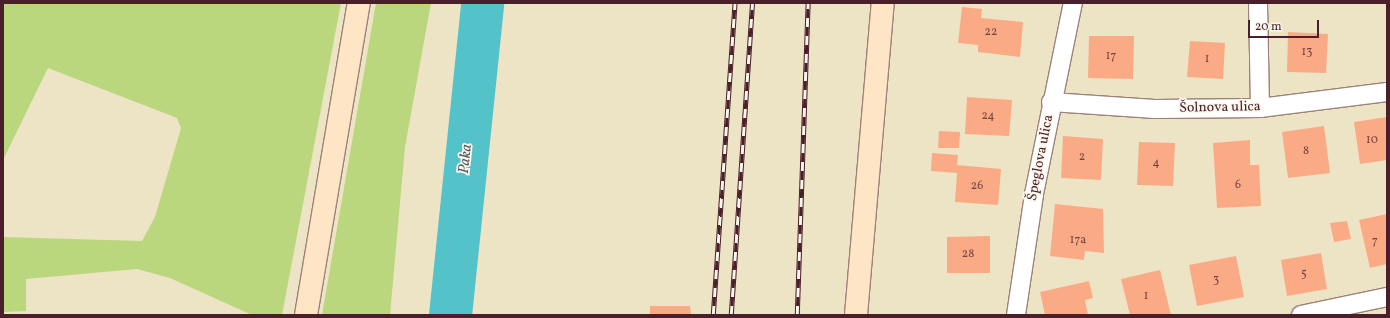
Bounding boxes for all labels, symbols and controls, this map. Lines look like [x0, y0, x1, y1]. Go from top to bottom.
scale bar [1250, 12, 1321, 38]
text: 20 m [1255, 19, 1282, 35]
house number: 22 [985, 26, 997, 40]
house number: 13 [1302, 46, 1312, 60]
house number: 17 [1106, 50, 1116, 64]
house number: 1 [1205, 53, 1209, 67]
street label: Šolnova ulica [1179, 99, 1261, 117]
house number: 24 [981, 110, 995, 124]
street label: Špeglova ulica [1024, 113, 1058, 203]
house number: 10 [1366, 134, 1378, 148]
water label: Paka [456, 143, 476, 175]
house number: 8 [1303, 145, 1309, 159]
house number: 2 [1079, 151, 1085, 165]
house number: 4 [1152, 157, 1160, 171]
house number: 6 [1235, 179, 1241, 193]
house number: 26 [971, 180, 983, 194]
house number: 17a [1070, 234, 1086, 248]
house number: 7 [1372, 235, 1378, 249]
house number: 28 [962, 248, 974, 262]
house number: 5 [1301, 268, 1307, 282]
house number: 3 [1213, 274, 1219, 288]
house number: 1 [1144, 290, 1148, 304]

